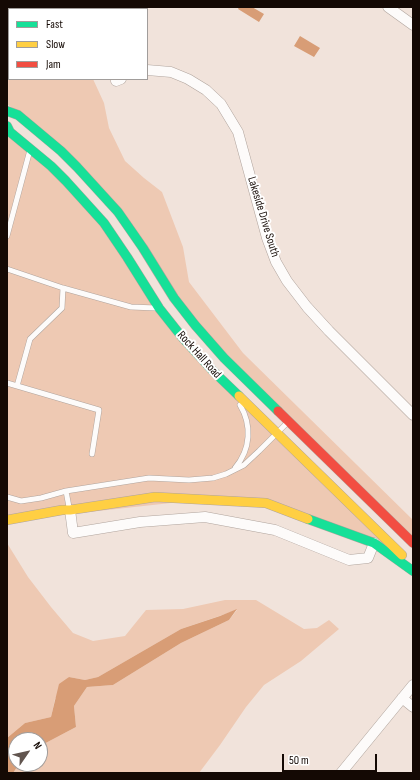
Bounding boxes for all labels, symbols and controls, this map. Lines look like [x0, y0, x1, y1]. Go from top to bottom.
legend [8, 8, 148, 80]
text: Fast [46, 17, 63, 32]
text: Slow [46, 37, 65, 52]
text: Jam [46, 57, 61, 72]
street label: Lakeside Drive South [244, 175, 282, 259]
street label: Rock Hall Road [174, 328, 224, 382]
north arrow [8, 732, 48, 772]
text: N [31, 739, 45, 752]
scale bar [284, 746, 379, 772]
text: 50 m [289, 753, 309, 768]

